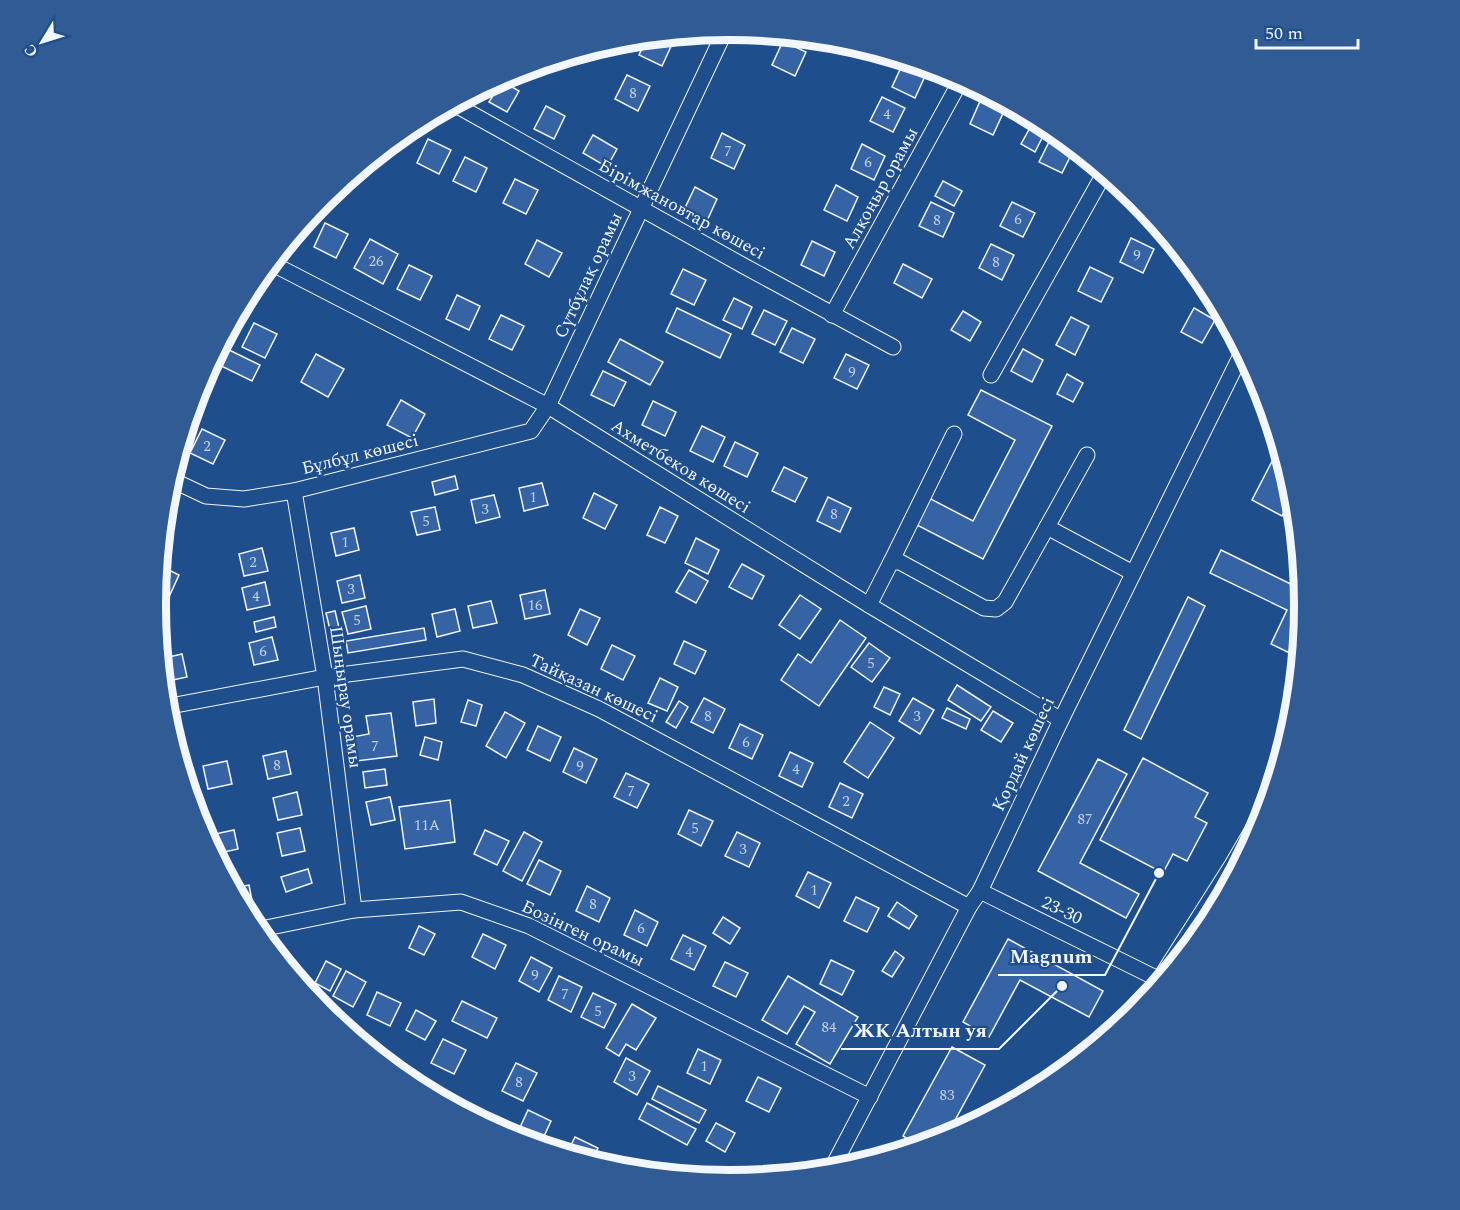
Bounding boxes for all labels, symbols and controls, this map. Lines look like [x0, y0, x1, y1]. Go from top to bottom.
north arrow [12, 12, 72, 72]
scale bar [1256, 12, 1358, 50]
text: 50 m [1265, 20, 1303, 47]
text: С [18, 39, 44, 62]
house number: 8 [629, 82, 637, 105]
house number: 4 [883, 103, 891, 126]
street label: Алқоңыр орамы [836, 122, 925, 254]
house number: 7 [724, 140, 732, 163]
house number: 6 [864, 151, 872, 174]
street label: Бірімжановтар көшесі [593, 152, 770, 267]
street label: Cүтбұлақ орамы [547, 208, 630, 343]
house number: 6 [1014, 208, 1022, 231]
house number: 8 [933, 209, 941, 232]
house number: 9 [1133, 244, 1141, 267]
house number: 26 [368, 250, 384, 273]
house number: 8 [992, 251, 1000, 274]
house number: 9 [848, 361, 856, 384]
street label: Ахметбеков көшесі [605, 412, 756, 520]
street label: Бұлбұл көшесі [299, 427, 421, 482]
house number: 2 [203, 435, 211, 458]
house number: 1 [529, 486, 537, 509]
house number: 3 [481, 498, 489, 521]
house number: 8 [830, 503, 838, 526]
house number: 5 [422, 510, 430, 533]
house number: 1 [341, 531, 349, 554]
house number: 2 [249, 551, 257, 574]
house number: 3 [347, 578, 355, 601]
house number: 4 [252, 585, 260, 608]
house number: 16 [527, 594, 543, 617]
house number: 5 [353, 609, 361, 632]
street label: Шыңырау орамы [322, 624, 369, 770]
house number: 6 [259, 640, 267, 663]
street label: Тайқазан көшесі [525, 647, 662, 730]
house number: 5 [867, 652, 875, 675]
street label: Қордай көшесі [985, 692, 1062, 816]
house number: 8 [704, 705, 712, 728]
house number: 3 [913, 705, 921, 728]
house number: 6 [742, 731, 750, 754]
house number: 7 [371, 735, 379, 758]
house number: 8 [273, 754, 281, 777]
house number: 9 [576, 755, 584, 778]
house number: 4 [792, 758, 800, 781]
house number: 7 [627, 780, 635, 803]
house number: 2 [842, 790, 850, 813]
house number: 87 [1077, 808, 1093, 831]
house number: 11А [414, 814, 440, 837]
house number: 5 [691, 817, 699, 840]
house number: 3 [739, 838, 747, 861]
house number: 1 [810, 879, 818, 902]
street label: 23-30 [1037, 889, 1087, 932]
street label: Бозінген орамы [517, 893, 649, 974]
house number: 8 [589, 893, 597, 916]
house number: 6 [637, 917, 645, 940]
callout: Magnum [998, 937, 1105, 975]
house number: 4 [685, 941, 693, 964]
text: Magnum [1009, 942, 1093, 972]
house number: 9 [531, 964, 539, 987]
house number: 7 [561, 983, 569, 1006]
house number: 5 [594, 1000, 602, 1023]
callout: ЖК Алтын уя [841, 1011, 999, 1049]
house number: 84 [821, 1016, 837, 1039]
text: ЖК Алтын уя [853, 1016, 987, 1046]
house number: 1 [700, 1055, 708, 1078]
house number: 3 [628, 1065, 636, 1088]
house number: 8 [515, 1071, 523, 1094]
house number: 83 [939, 1084, 955, 1107]

